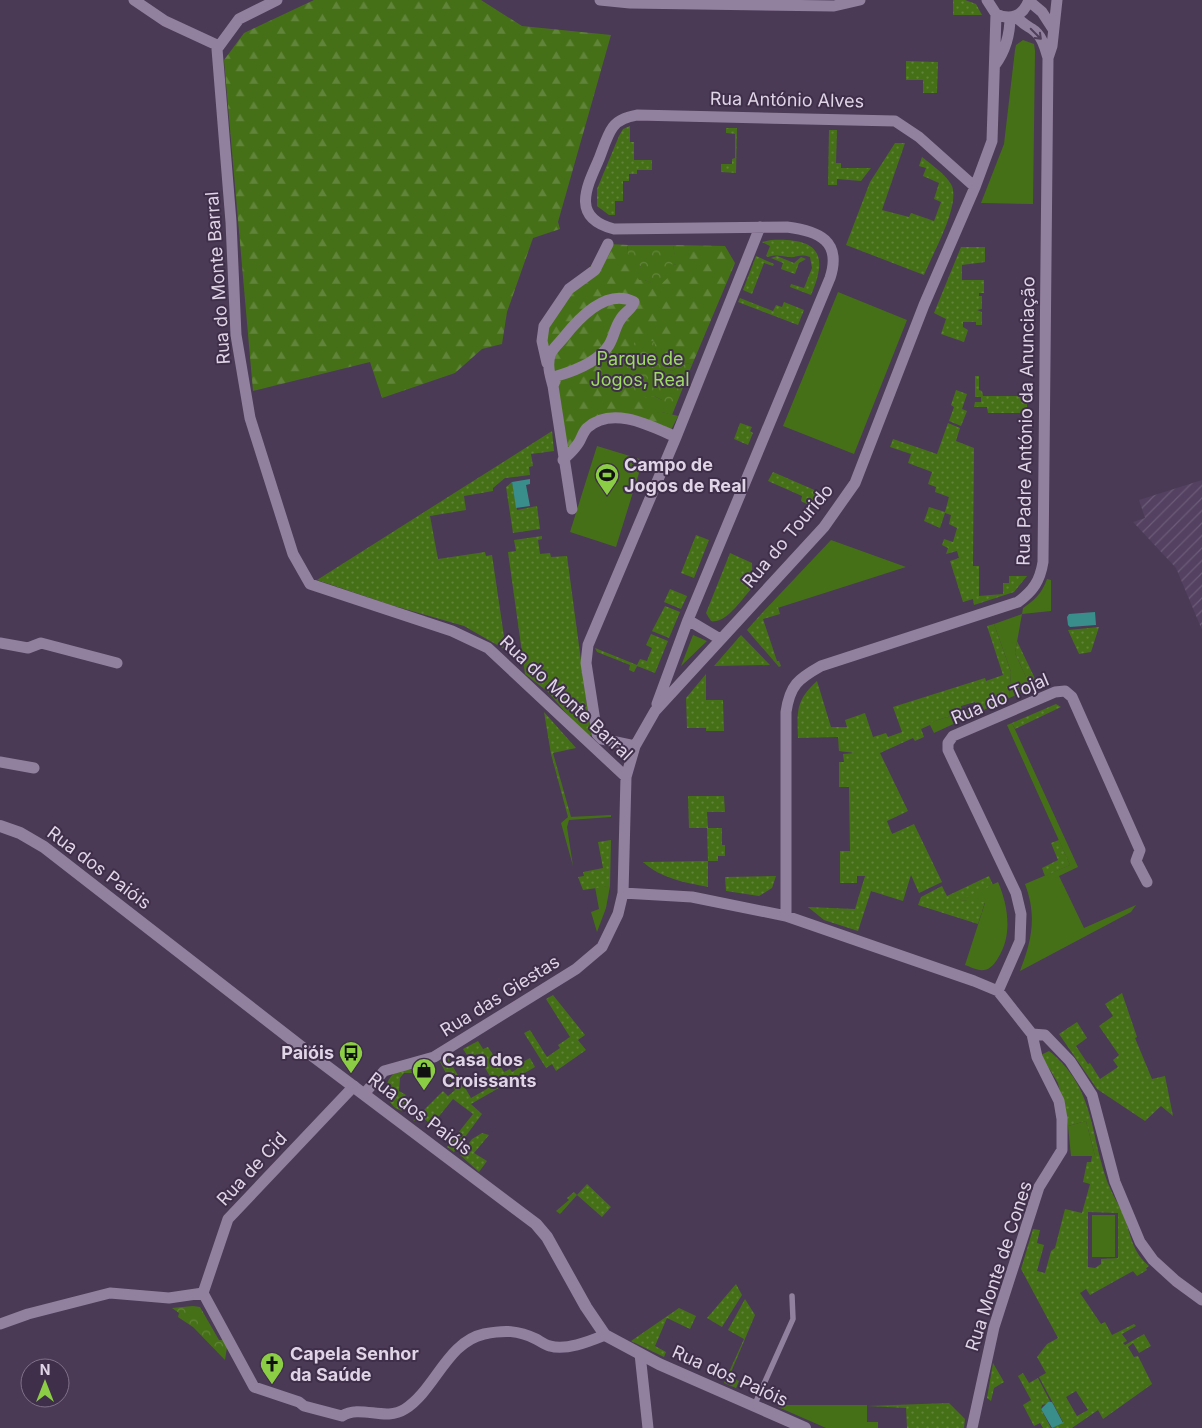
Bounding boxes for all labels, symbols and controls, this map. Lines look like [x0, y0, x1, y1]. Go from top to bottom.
one-way arrow [1030, 28, 1042, 40]
street label: Rua António Alves [710, 88, 864, 111]
street label: Rua do Monte Barral [201, 191, 234, 365]
street label: Rua Padre António da Anunciação [1012, 276, 1039, 566]
park label: Parque de Jogos, Real [590, 348, 690, 390]
place label: Campo de Jogos de Real [624, 454, 746, 496]
sports icon: Campo de Jogos de Real [594, 462, 620, 496]
street label: Rua do Tourido [738, 479, 837, 592]
street label: Rua do Monte Barral [496, 631, 637, 764]
street label: Rua do Tojal [948, 669, 1052, 729]
street label: Rua dos Paióis [43, 822, 155, 913]
street label: Rua das Giestas [436, 951, 563, 1041]
bus stop icon: Paióis [338, 1040, 364, 1074]
place label: Paióis [281, 1042, 334, 1063]
place label: Casa dos Croissants [442, 1049, 536, 1091]
shop icon: Casa dos Croissants [411, 1057, 437, 1091]
street label: Rua dos Paióis [364, 1068, 476, 1159]
street label: Rua de Cid [212, 1128, 291, 1210]
street label: Rua Monte de Cones [961, 1178, 1036, 1354]
street label: Rua dos Paióis [669, 1341, 791, 1410]
place label: Capela Senhor da Saúde [290, 1343, 419, 1385]
church icon: Capela Senhor da Saúde [259, 1351, 285, 1385]
north arrow [20, 1358, 70, 1408]
text: N [40, 1361, 50, 1378]

